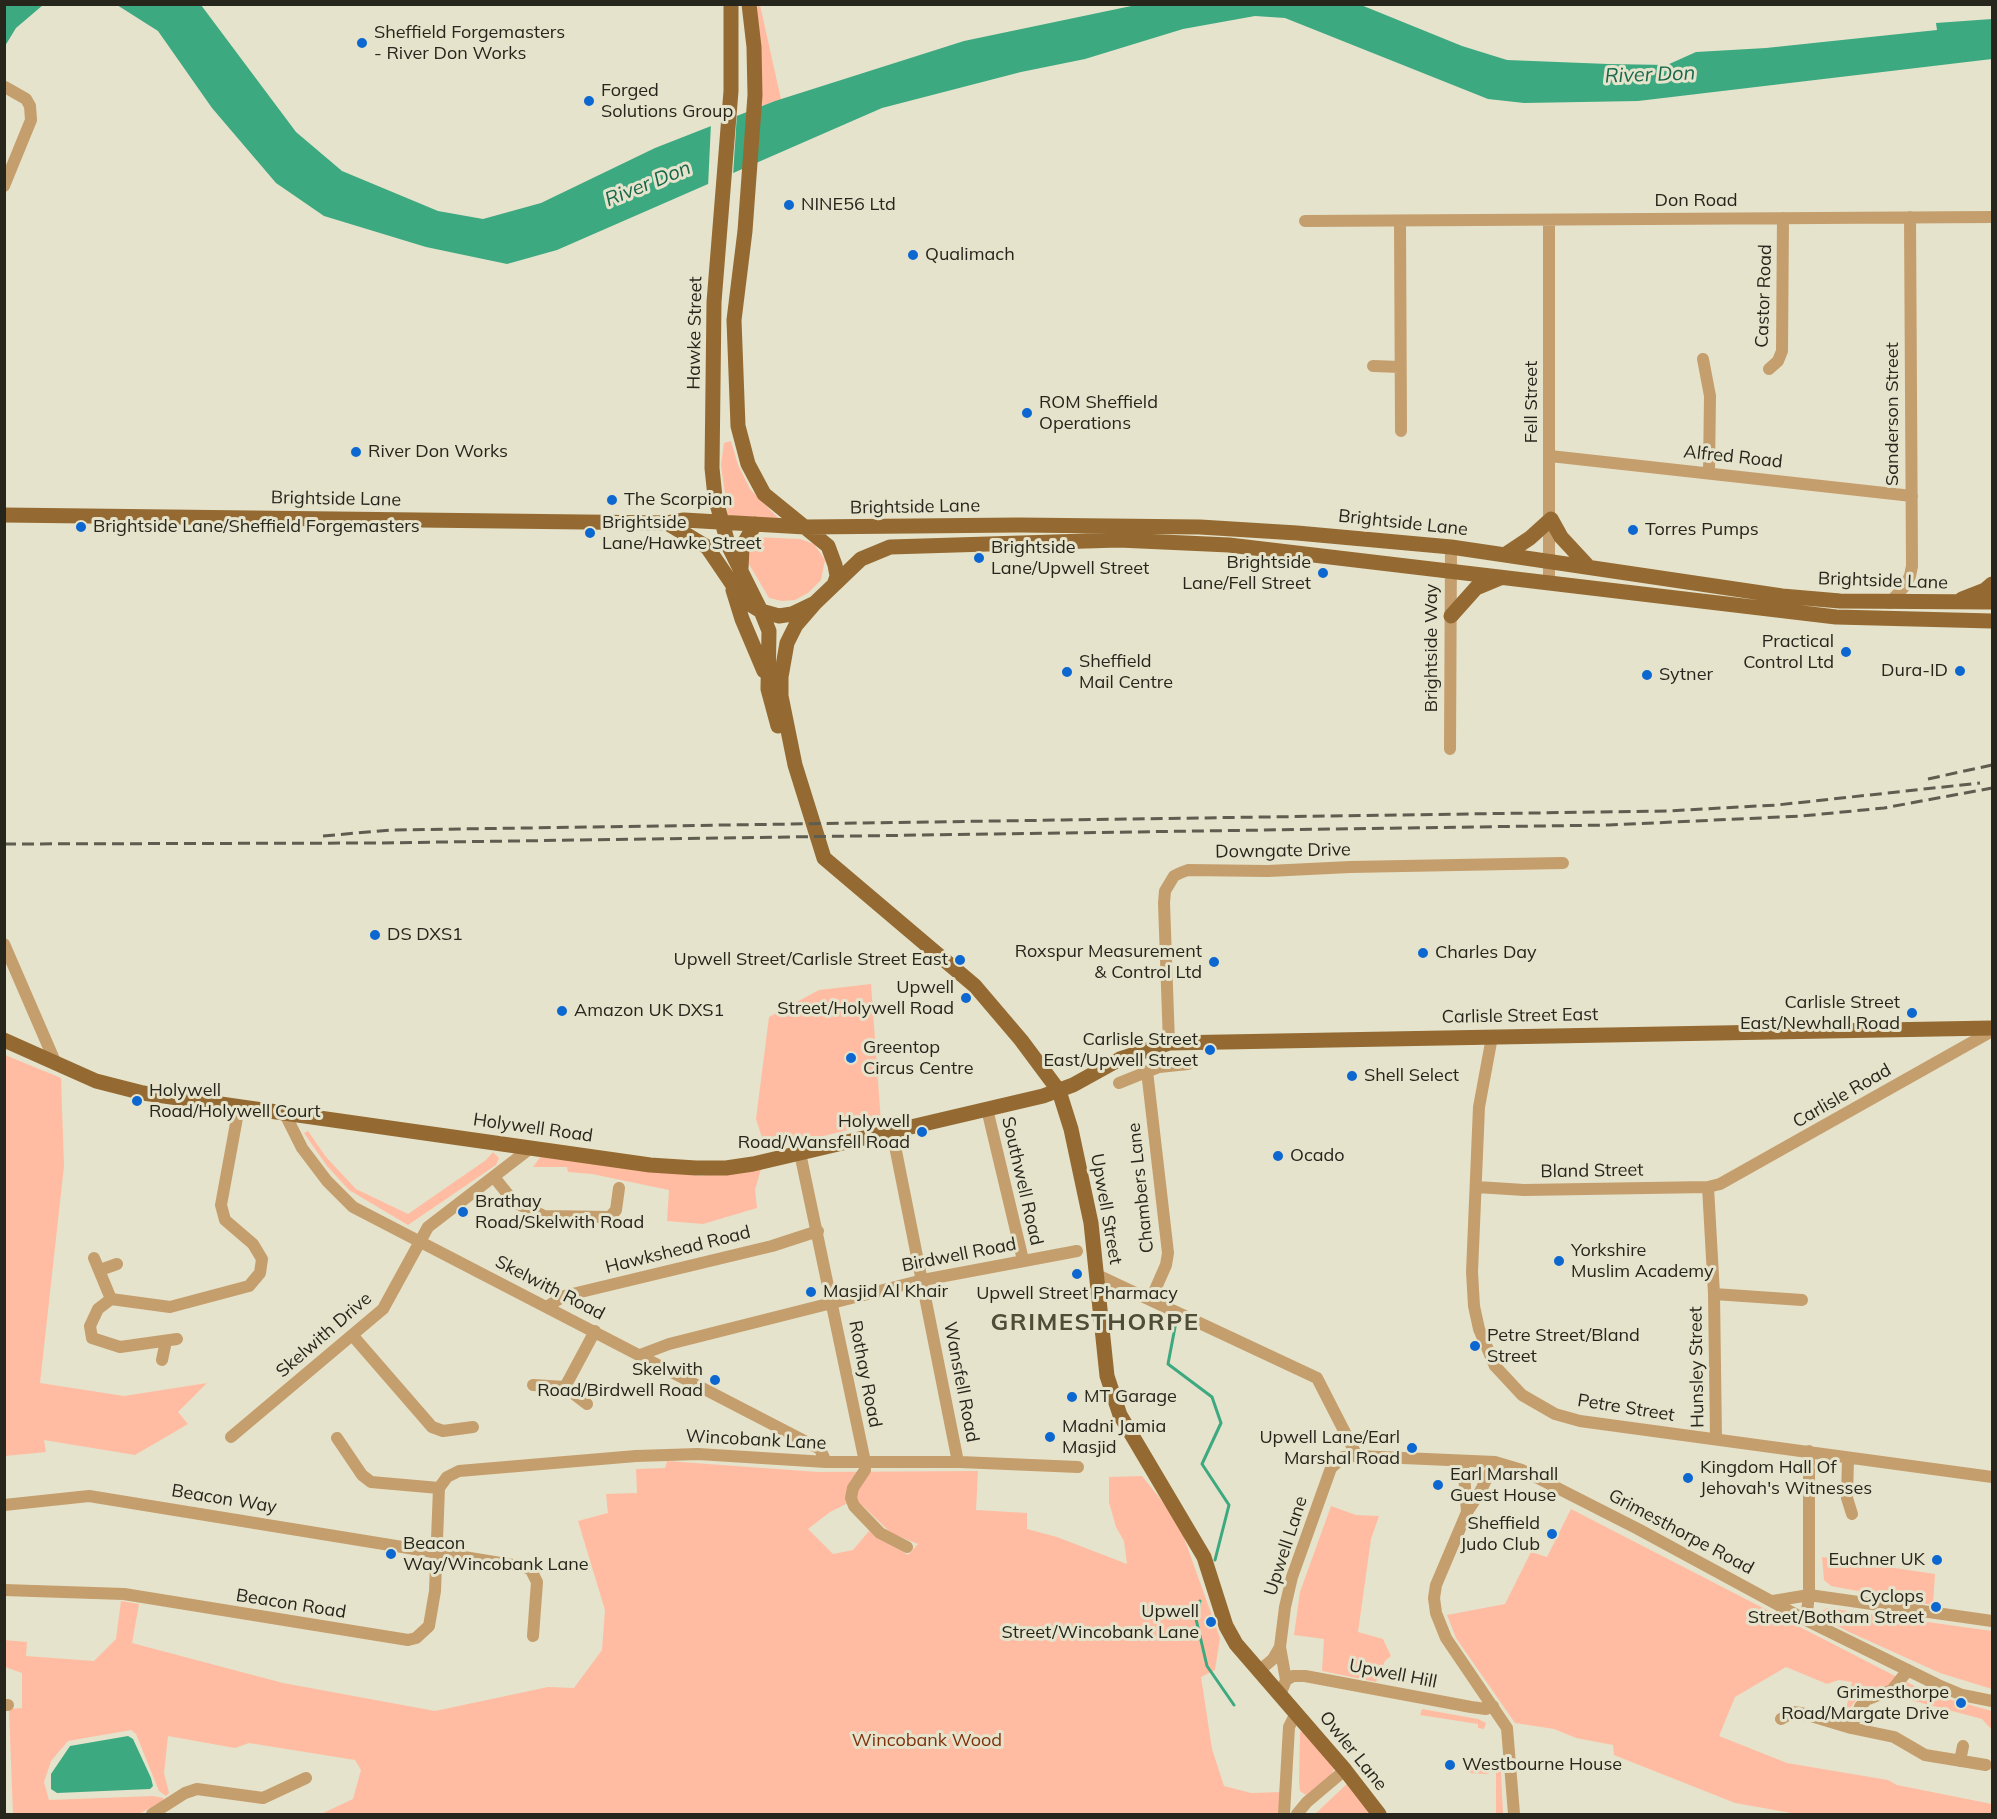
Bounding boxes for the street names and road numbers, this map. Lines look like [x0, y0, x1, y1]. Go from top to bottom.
street label: Don Road [1654, 190, 1738, 212]
street label: Castor Road [1751, 244, 1777, 348]
street label: Hawke Street [683, 276, 707, 390]
street label: Sanderson Street [1882, 342, 1904, 486]
street label: Fell Street [1521, 361, 1543, 443]
street label: Alfred Road [1682, 441, 1784, 473]
street label: Brightside Lane [271, 487, 401, 511]
street label: Brightside Lane [850, 495, 980, 519]
street label: Brightside Lane [1337, 505, 1469, 541]
street label: Brightside Lane [1818, 568, 1948, 594]
street label: Brightside Way [1421, 584, 1443, 712]
street label: Downgate Drive [1215, 839, 1351, 863]
street label: Carlisle Street East [1442, 1004, 1598, 1028]
street label: Carlisle Road [1789, 1059, 1895, 1133]
street label: Holywell Road [472, 1109, 594, 1147]
street label: Southwell Road [997, 1115, 1047, 1247]
street label: Chambers Lane [1123, 1122, 1159, 1254]
street label: Upwell Street [1086, 1152, 1126, 1266]
street label: Bland Street [1540, 1159, 1644, 1183]
street label: Hawkshead Road [603, 1222, 753, 1278]
street label: Birdwell Road [900, 1233, 1018, 1277]
street label: Skelwith Road [492, 1251, 608, 1325]
street label: Skelwith Drive [272, 1288, 376, 1382]
street label: Hunsley Street [1685, 1306, 1709, 1428]
street label: Rothay Road [844, 1319, 886, 1429]
street label: Wansfell Road [939, 1320, 983, 1444]
street label: Petre Street [1576, 1390, 1676, 1426]
street label: Wincobank Lane [685, 1426, 827, 1454]
street label: Beacon Way [170, 1480, 278, 1518]
street label: Grimesthorpe Road [1605, 1485, 1757, 1579]
street label: Upwell Lane [1260, 1494, 1312, 1598]
street label: Beacon Road [234, 1585, 348, 1623]
street label: Upwell Hill [1347, 1655, 1439, 1693]
street label: Owler Lane [1314, 1707, 1392, 1795]

